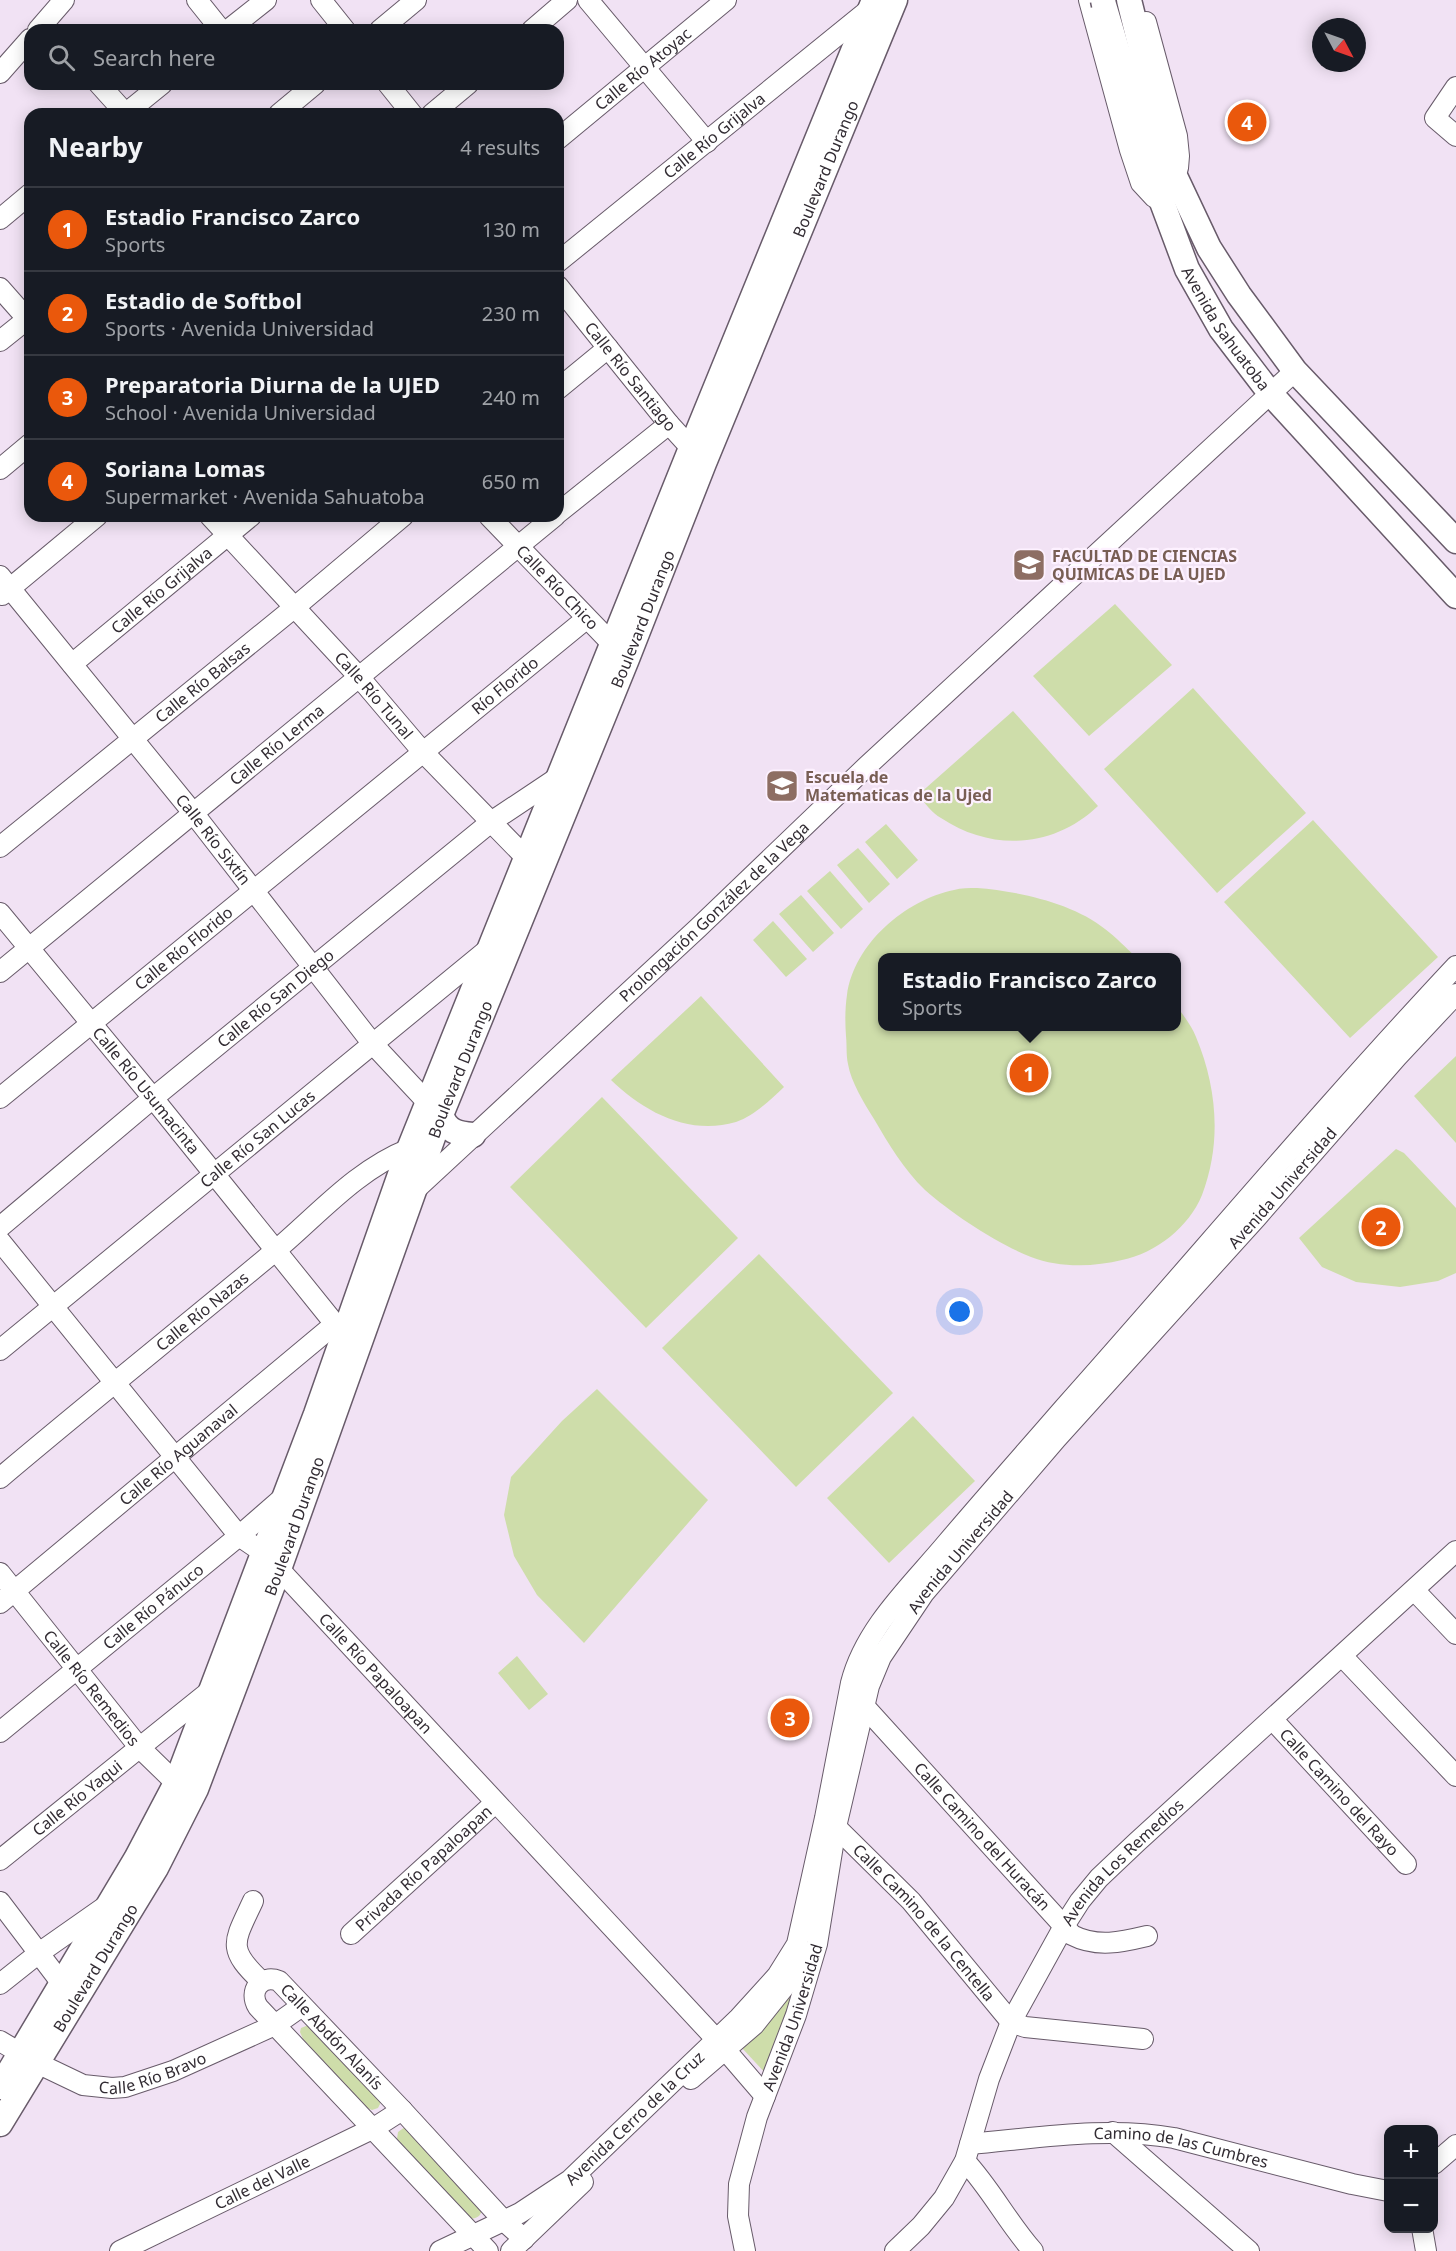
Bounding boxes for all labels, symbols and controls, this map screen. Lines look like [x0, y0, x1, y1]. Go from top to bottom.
north arrow [1312, 18, 1366, 72]
street label: Calle Río Atoyac [590, 22, 696, 115]
search box [24, 24, 564, 90]
icon: search [45, 41, 78, 74]
text: Search here [93, 42, 215, 72]
street label: Calle Río Grijalva [658, 87, 770, 183]
street label: Boulevard Durango [787, 97, 864, 241]
pin: 4 [1228, 100, 1266, 144]
text: Nearby [48, 129, 143, 165]
text: 4 results [460, 134, 540, 161]
text: Estadio Francisco Zarco [105, 201, 360, 231]
text: 1 [62, 216, 73, 243]
text: 130 m [482, 216, 540, 243]
text: Sports [105, 231, 165, 258]
street label: Avenida Sahuatoba [1177, 262, 1275, 395]
text: Estadio de Softbol [105, 285, 302, 315]
text: 2 [62, 300, 73, 327]
text: 230 m [482, 300, 540, 327]
text: Sports · Avenida Universidad [105, 315, 374, 342]
street label: Calle Río Santiago [580, 317, 681, 436]
text: Preparatoria Diurna de la UJED [105, 369, 440, 399]
text: 3 [62, 384, 73, 411]
text: 240 m [482, 384, 540, 411]
text: School · Avenida Universidad [105, 399, 376, 426]
text: Soriana Lomas [105, 453, 265, 483]
text: 4 [62, 468, 73, 495]
text: 650 m [482, 468, 540, 495]
text: Supermarket · Avenida Sahuatoba [105, 483, 425, 510]
street label: Calle Río Chico [512, 540, 604, 635]
street label: Calle Río Grijalva [106, 542, 217, 638]
place label: FACULTAD DE CIENCIAS QUIMICAS DE LA UJED [1052, 545, 1237, 585]
street label: Boulevard Durango [605, 547, 680, 691]
school or university icon: FACULTAD DE CIENCIAS QUIMICAS DE LA UJED [1011, 547, 1047, 583]
street label: Calle Río Balsas [150, 637, 255, 728]
street label: Calle Río Tunal [330, 647, 418, 744]
street label: Río Florido [467, 651, 543, 719]
street label: Calle Río Lerma [225, 699, 329, 790]
place label: Escuela de Matematicas de la Ujed [805, 766, 992, 806]
school or university icon: Escuela de Matematicas de la Ujed [764, 768, 800, 804]
street label: Calle Río Sixtín [171, 789, 256, 889]
street label: Prolongación González de la Vega [614, 816, 814, 1007]
street label: Calle Río Florido [130, 901, 237, 995]
street label: Calle Río San Diego [212, 944, 338, 1052]
popup [878, 953, 1181, 1031]
text: Estadio Francisco Zarco [902, 964, 1157, 994]
text: Sports [902, 994, 962, 1021]
street label: Boulevard Durango [423, 997, 498, 1141]
street label: Calle Río Usumacinta [88, 1022, 205, 1159]
pin: 1 [1010, 1050, 1048, 1096]
street label: Calle Río San Lucas [195, 1085, 320, 1193]
street label: Avenida Universidad [1223, 1123, 1342, 1253]
pin: 2 [1362, 1204, 1400, 1250]
street label: Calle Río Nazas [151, 1267, 253, 1356]
your location [945, 1297, 974, 1326]
street label: Calle Río Aguanaval [115, 1399, 242, 1510]
street label: Boulevard Durango [259, 1453, 329, 1599]
street label: Avenida Universidad [902, 1486, 1018, 1618]
street label: Calle Río Pánuco [98, 1559, 208, 1654]
street label: Calle Río Papaloapan [314, 1608, 438, 1738]
street label: Calle Río Remedios [39, 1625, 145, 1751]
pin: 3 [770, 1696, 810, 1740]
street label: Calle Camino del Rayo [1275, 1723, 1404, 1861]
street label: Calle Río Yaqui [27, 1755, 127, 1841]
street label: Calle Camino del Huracán [909, 1757, 1055, 1915]
street label: Avenida Los Remedios [1056, 1794, 1188, 1930]
street label: Privada Río Papaloapan [350, 1800, 497, 1936]
street label: Calle Camino de la Centella [848, 1839, 1000, 2006]
street label: Boulevard Durango [48, 1899, 143, 2036]
street label: Avenida Universidad [757, 1941, 828, 2094]
street label: Calle Abdón Alanís [276, 1979, 388, 2095]
street label: Calle Río Bravo [98, 2046, 210, 2099]
street label: Avenida Cerro de la Cruz [560, 2046, 709, 2190]
street label: Camino de las Cumbres [1093, 2122, 1271, 2173]
map controls [1384, 2125, 1438, 2233]
button: + [1384, 2125, 1438, 2179]
street label: Calle del Valle [211, 2150, 314, 2215]
button: − [1384, 2179, 1438, 2233]

